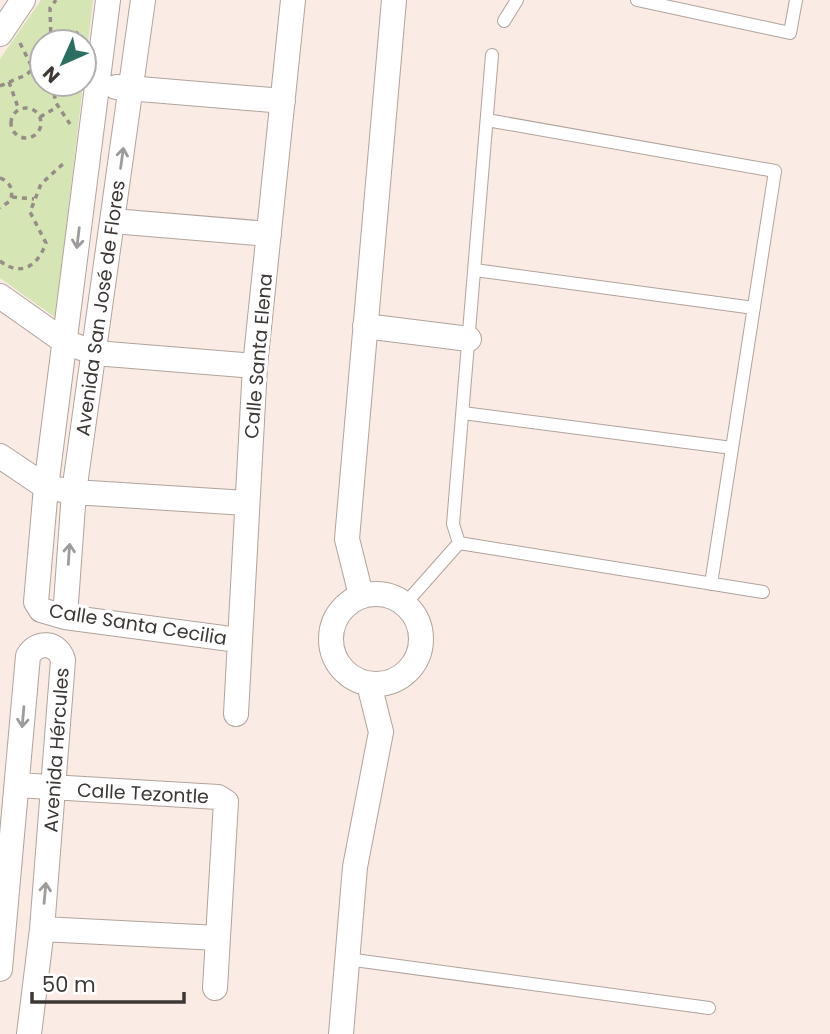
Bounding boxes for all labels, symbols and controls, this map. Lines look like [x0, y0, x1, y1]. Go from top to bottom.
north arrow [28, 28, 98, 98]
text: N [37, 60, 66, 89]
one-way arrow [115, 147, 128, 170]
street label: Avenida San José de Flores [69, 178, 132, 438]
one-way arrow [72, 226, 85, 249]
street label: Calle Santa Elena [238, 272, 279, 440]
one-way arrow [63, 543, 76, 566]
street label: Calle Santa Cecilia [47, 597, 229, 652]
street label: Avenida Hércules [37, 667, 76, 833]
one-way arrow [16, 705, 29, 728]
street label: Calle Tezontle [76, 777, 210, 810]
one-way arrow [39, 882, 52, 905]
scale bar [32, 960, 184, 1004]
text: 50 m [42, 970, 96, 999]

